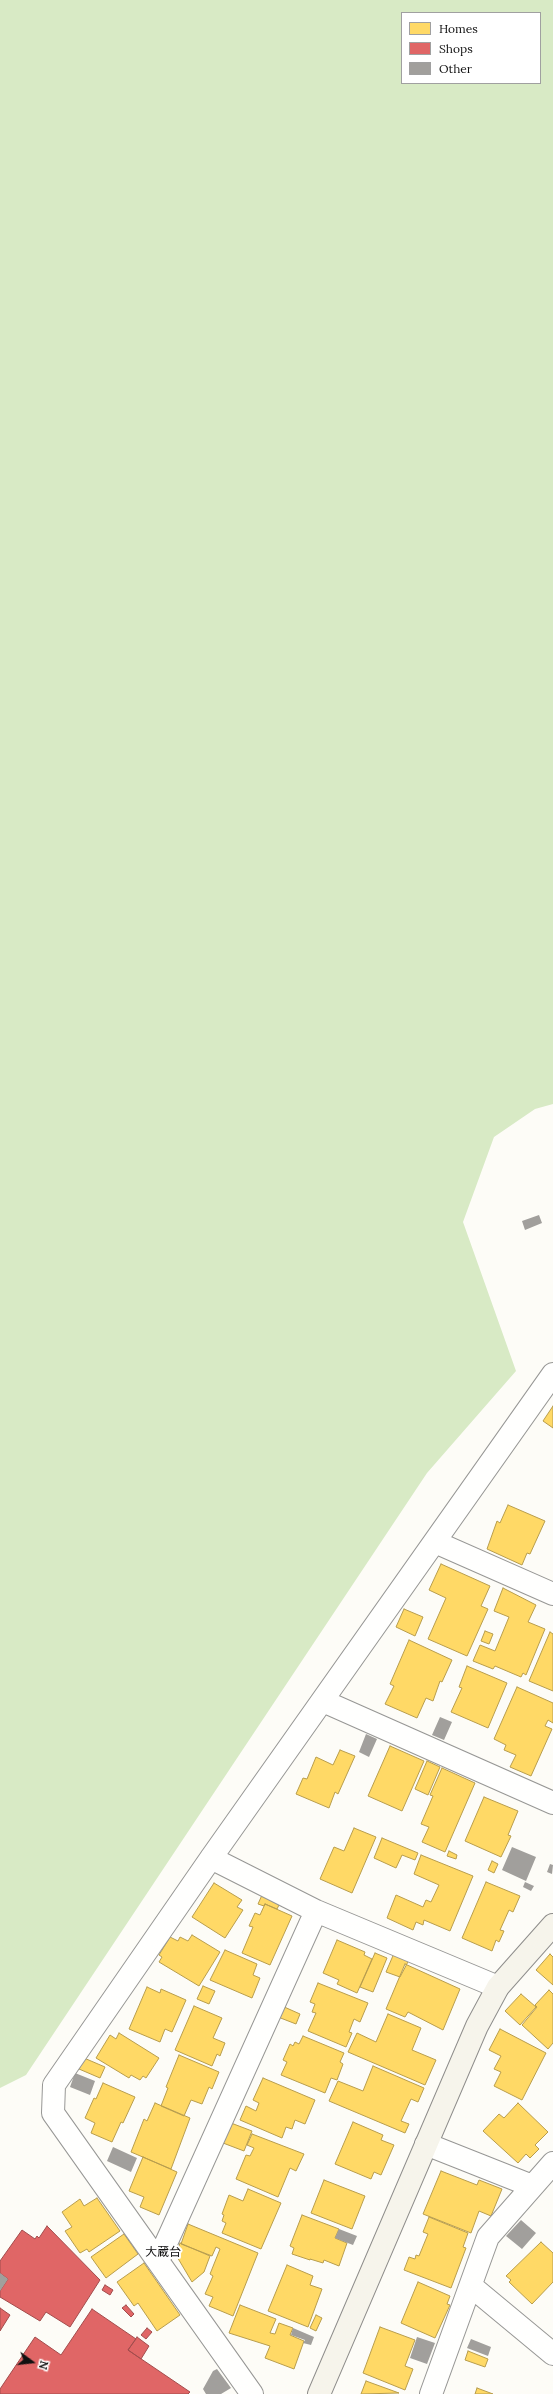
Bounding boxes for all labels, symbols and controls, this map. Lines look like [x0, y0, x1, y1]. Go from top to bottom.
legend [401, 12, 541, 84]
text: Homes [439, 21, 478, 36]
text: Shops [439, 41, 473, 56]
text: Other [439, 61, 472, 76]
district label: 大蔵台 [145, 2246, 181, 2260]
north arrow [12, 2342, 52, 2382]
text: N [36, 2359, 51, 2371]

